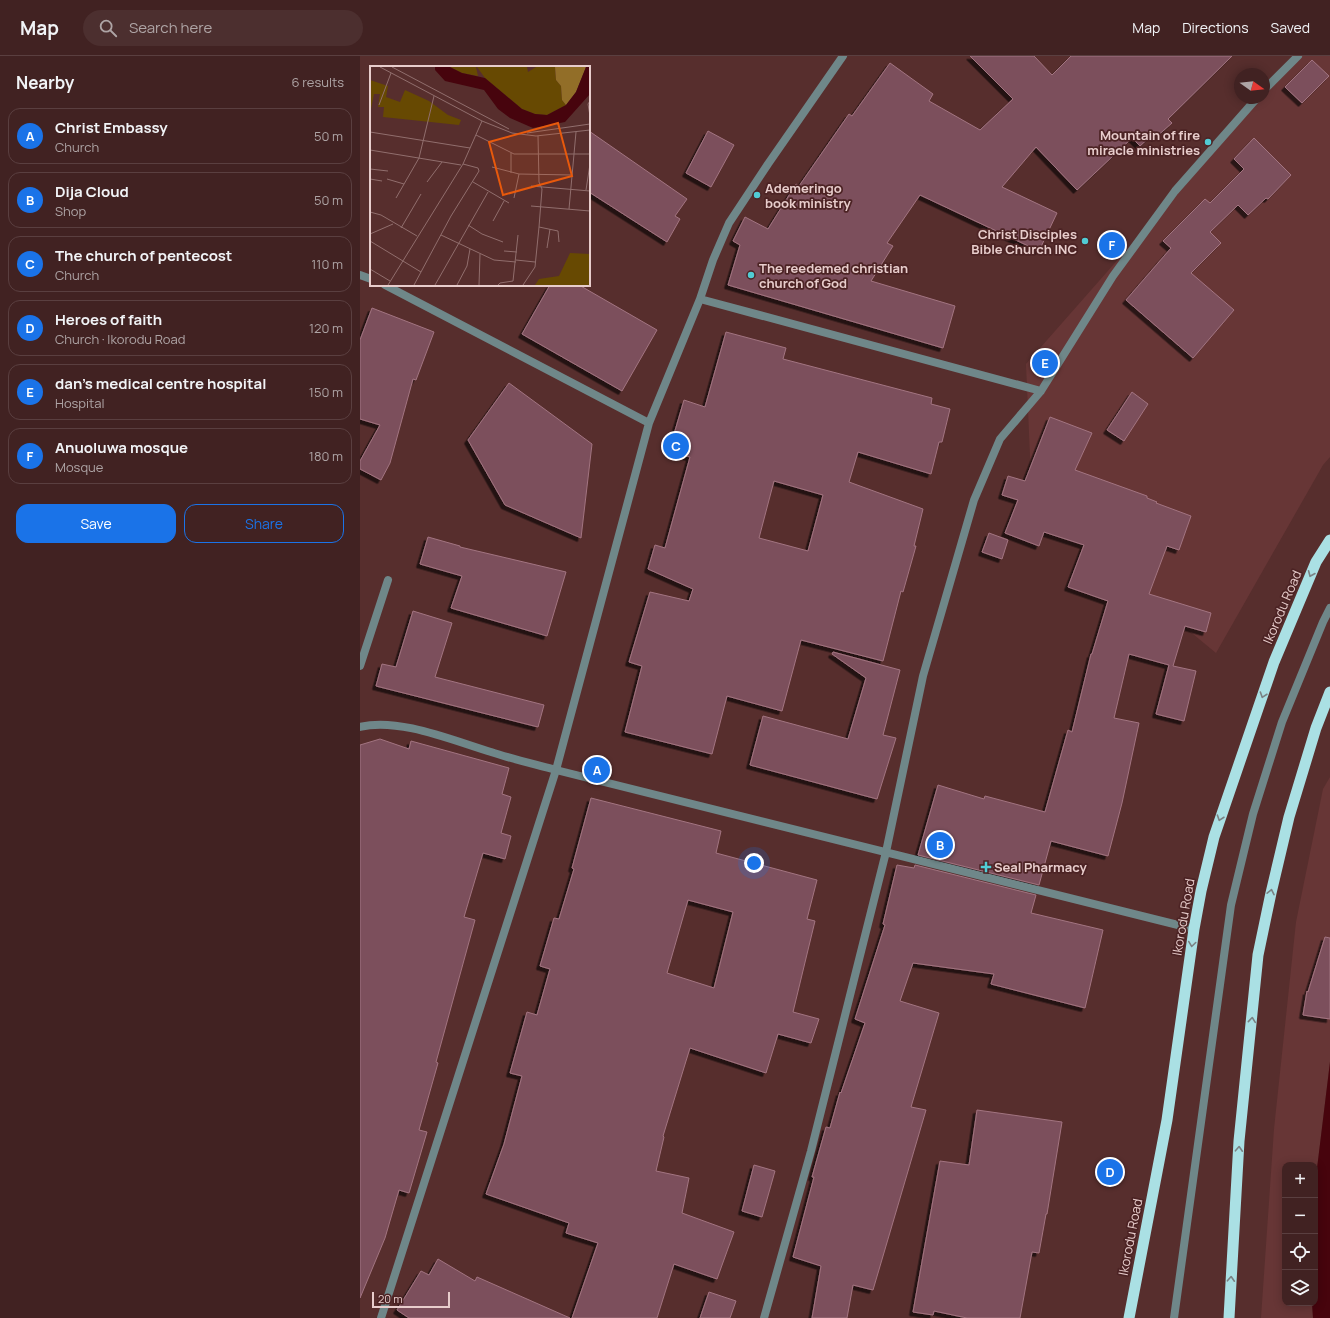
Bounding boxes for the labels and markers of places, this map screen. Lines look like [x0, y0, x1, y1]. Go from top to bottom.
place label: Mountain of fire miracle ministries [1087, 126, 1200, 159]
marker: Mountain of fire miracle ministries [1203, 137, 1213, 147]
place label: Ademeringo book ministry [765, 179, 851, 212]
marker: Ademeringo book ministry [752, 190, 762, 200]
place label: Christ Disciples Bible Church INC [971, 225, 1077, 258]
pin: F [1099, 230, 1125, 260]
marker: Christ Disciples Bible Church INC [1080, 236, 1090, 246]
place label: The reedemed christian church of God [759, 259, 908, 292]
marker: The reedemed christian church of God [746, 270, 756, 280]
pin: E [1032, 348, 1058, 378]
pin: C [663, 431, 689, 461]
pin: A [584, 755, 610, 785]
pin: B [927, 830, 953, 860]
place label: Seal Pharmacy [994, 858, 1087, 876]
marker: Seal Pharmacy [981, 862, 991, 872]
pin: D [1097, 1157, 1123, 1187]

